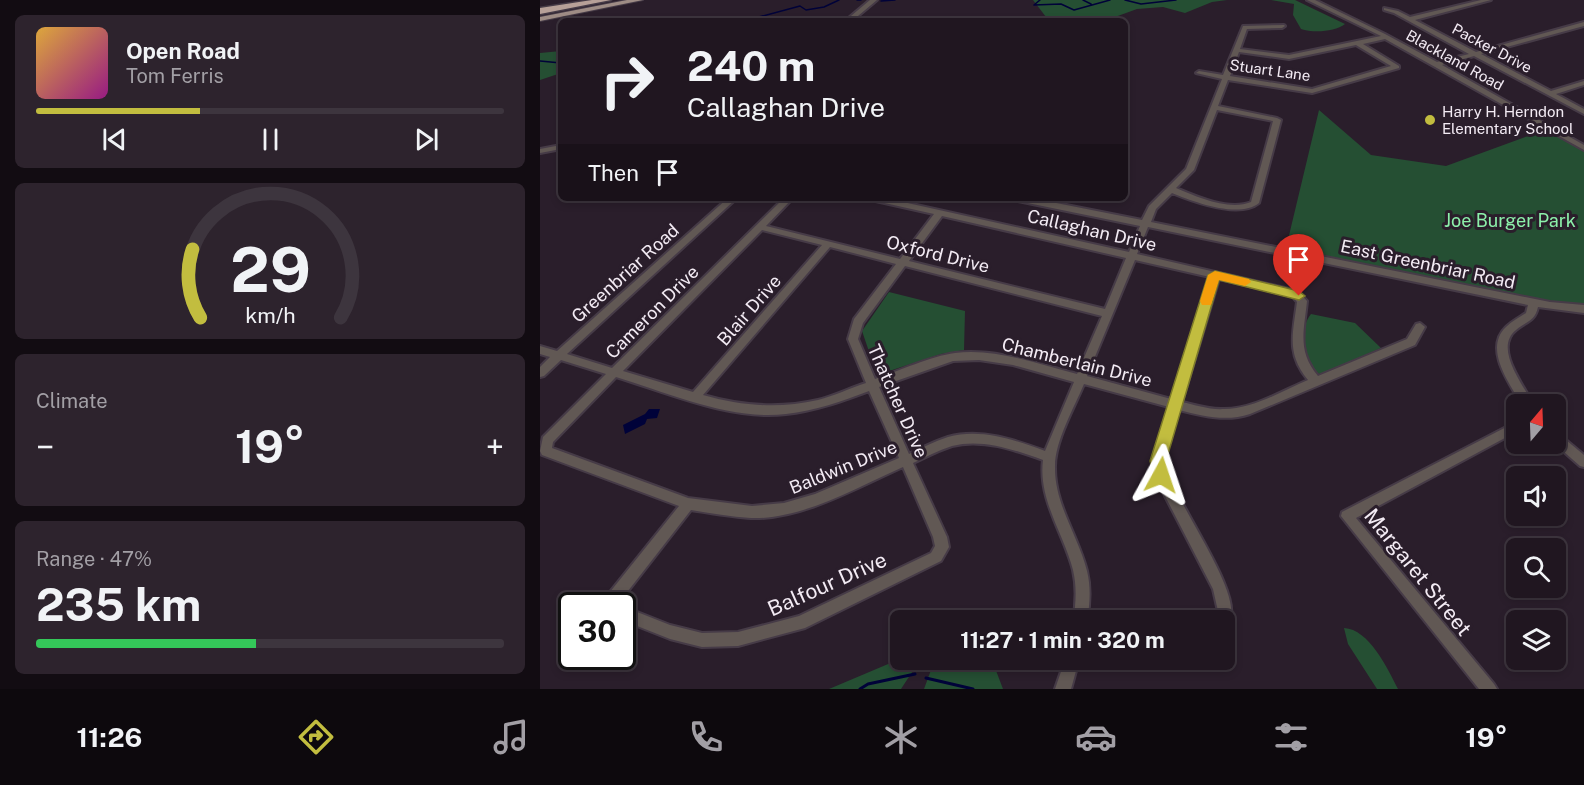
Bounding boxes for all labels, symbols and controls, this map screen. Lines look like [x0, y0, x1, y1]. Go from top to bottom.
street label: Packer Drive [1449, 20, 1535, 76]
street label: Blackland Road [1403, 26, 1507, 94]
text: Open Road [126, 38, 240, 64]
text: 240 m [687, 41, 815, 90]
icon: right [588, 42, 666, 120]
street label: Stuart Lane [1228, 56, 1312, 84]
text: Tom Ferris [126, 64, 224, 88]
text: Callaghan Drive [687, 91, 885, 123]
place label: Harry H. Herndon Elementary School [1442, 103, 1574, 137]
marker: Harry H. Herndon Elementary School [1423, 113, 1437, 127]
icon: previous [98, 123, 131, 156]
icon: pause [254, 123, 287, 156]
icon: next [410, 123, 443, 156]
icon: arrive [651, 156, 684, 189]
text: Then [588, 160, 639, 186]
street label: Callaghan Drive [1025, 205, 1159, 255]
park label: Joe Burger Park [1444, 210, 1576, 231]
street label: Greenbriar Road [567, 219, 683, 327]
street label: Oxford Drive [884, 231, 992, 277]
text: 29 [230, 233, 310, 306]
pin [1273, 234, 1324, 296]
street label: East Greenbriar Road [1339, 235, 1517, 293]
icon: arrive [1282, 243, 1315, 276]
street label: Cameron Drive [601, 261, 703, 363]
street label: Blair Drive [713, 270, 785, 350]
text: km/h [245, 303, 295, 328]
street label: Chamberlain Drive [1000, 333, 1154, 391]
street label: Thatcher Drive [864, 341, 932, 461]
text: Climate [36, 389, 108, 413]
north arrow [1506, 394, 1566, 454]
map controls [1506, 394, 1566, 670]
text: 19° [235, 420, 305, 473]
text: − [36, 428, 54, 466]
text: + [486, 428, 504, 466]
street label: Baldwin Drive [786, 436, 900, 498]
position arrow [1129, 443, 1193, 507]
button: sound [1506, 466, 1566, 526]
street label: Margaret Street [1359, 503, 1477, 641]
button: search [1506, 538, 1566, 598]
text: Range · 47% [36, 547, 152, 571]
street label: Balfour Drive [764, 547, 890, 621]
text: 235 km [36, 578, 201, 631]
speed limit sign: 30 [558, 592, 636, 670]
button: layers [1506, 610, 1566, 670]
text: 11:27 · 1 min · 320 m [960, 627, 1165, 653]
icon: directions [295, 716, 337, 758]
icon: music [490, 716, 532, 758]
icon: phone [685, 716, 727, 758]
icon: climate [880, 716, 922, 758]
icon: car [1075, 716, 1117, 758]
icon: filters [1270, 716, 1312, 758]
text: 11:26 [76, 721, 142, 753]
text: 19° [1465, 721, 1507, 753]

